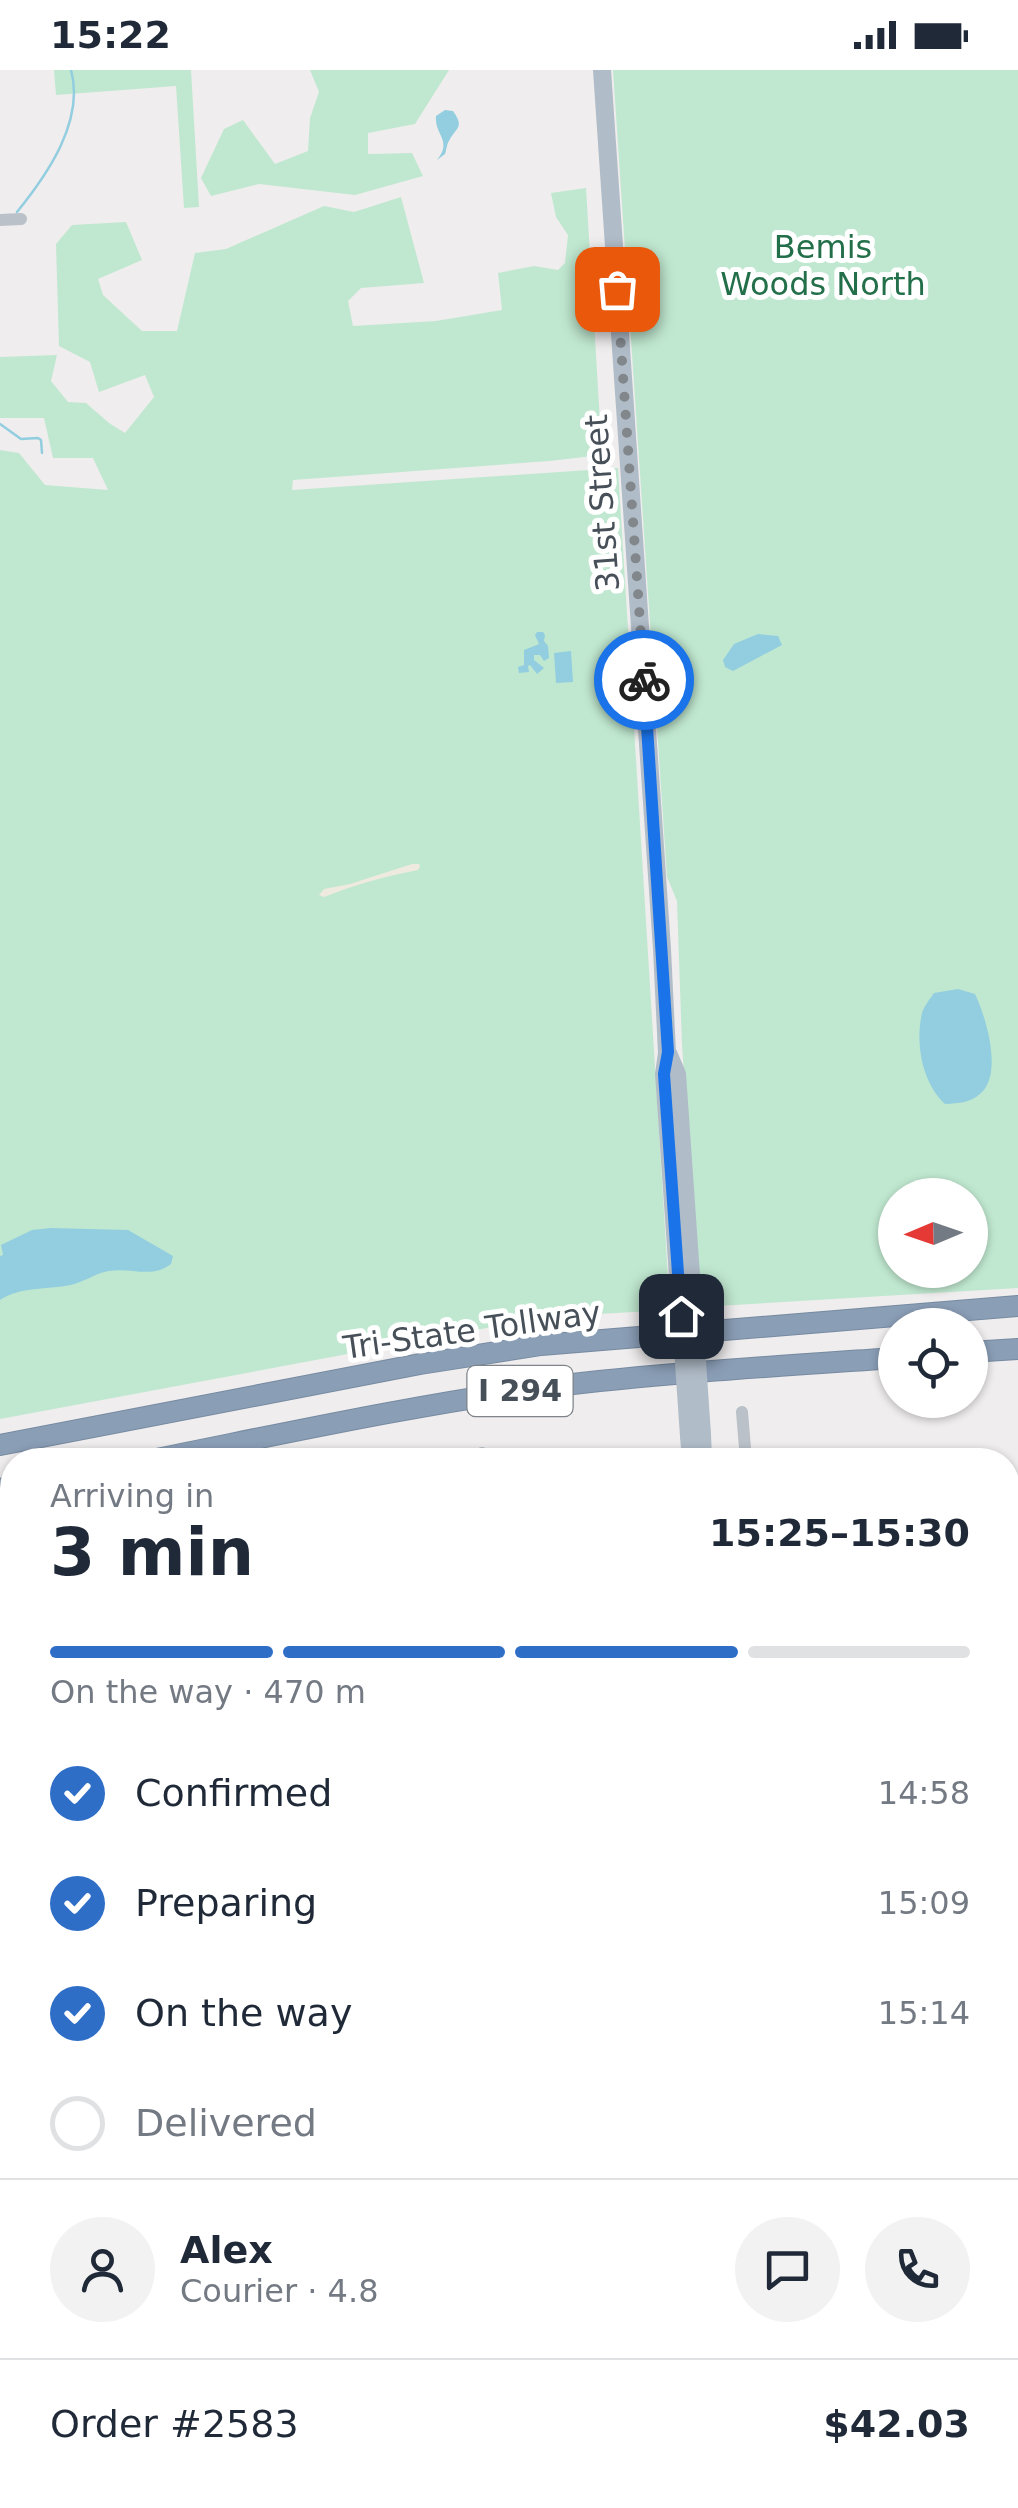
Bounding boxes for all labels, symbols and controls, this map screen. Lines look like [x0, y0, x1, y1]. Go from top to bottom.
text: 15:22 [50, 13, 171, 57]
park label: Bemis Woods North [720, 228, 926, 303]
pin [575, 247, 660, 332]
icon: bag [590, 262, 645, 317]
street label: 31st Street [577, 413, 627, 593]
courier [594, 630, 694, 730]
icon: bike [617, 653, 672, 708]
north arrow [878, 1178, 988, 1288]
map controls [878, 1178, 988, 1418]
pin [639, 1274, 724, 1359]
icon: home [654, 1289, 709, 1344]
street label: Tri-State Tollway [340, 1293, 603, 1367]
button: locate [878, 1308, 988, 1418]
road number: I 294 [468, 1366, 572, 1416]
text: Arriving in [50, 1477, 214, 1515]
text: 15:25–15:30 [709, 1511, 970, 1555]
text: 3 min [50, 1515, 254, 1590]
text: On the way · 470 m [50, 1673, 366, 1711]
icon: check [50, 1766, 105, 1821]
text: Confirmed [135, 1771, 332, 1815]
text: 14:58 [878, 1774, 970, 1812]
icon: check [50, 1876, 105, 1931]
text: Preparing [135, 1881, 317, 1925]
text: 15:09 [878, 1884, 970, 1922]
icon: check [50, 1986, 105, 2041]
text: On the way [135, 1991, 352, 2035]
text: 15:14 [878, 1994, 970, 2032]
text: Delivered [135, 2101, 317, 2145]
button: person [50, 2217, 155, 2322]
button: chat [735, 2217, 840, 2322]
button: phone [865, 2217, 970, 2322]
text: Alex [180, 2228, 273, 2272]
text: Courier · 4.8 [180, 2272, 379, 2310]
text: Order #2583 [50, 2402, 299, 2446]
text: $42.03 [823, 2402, 970, 2446]

